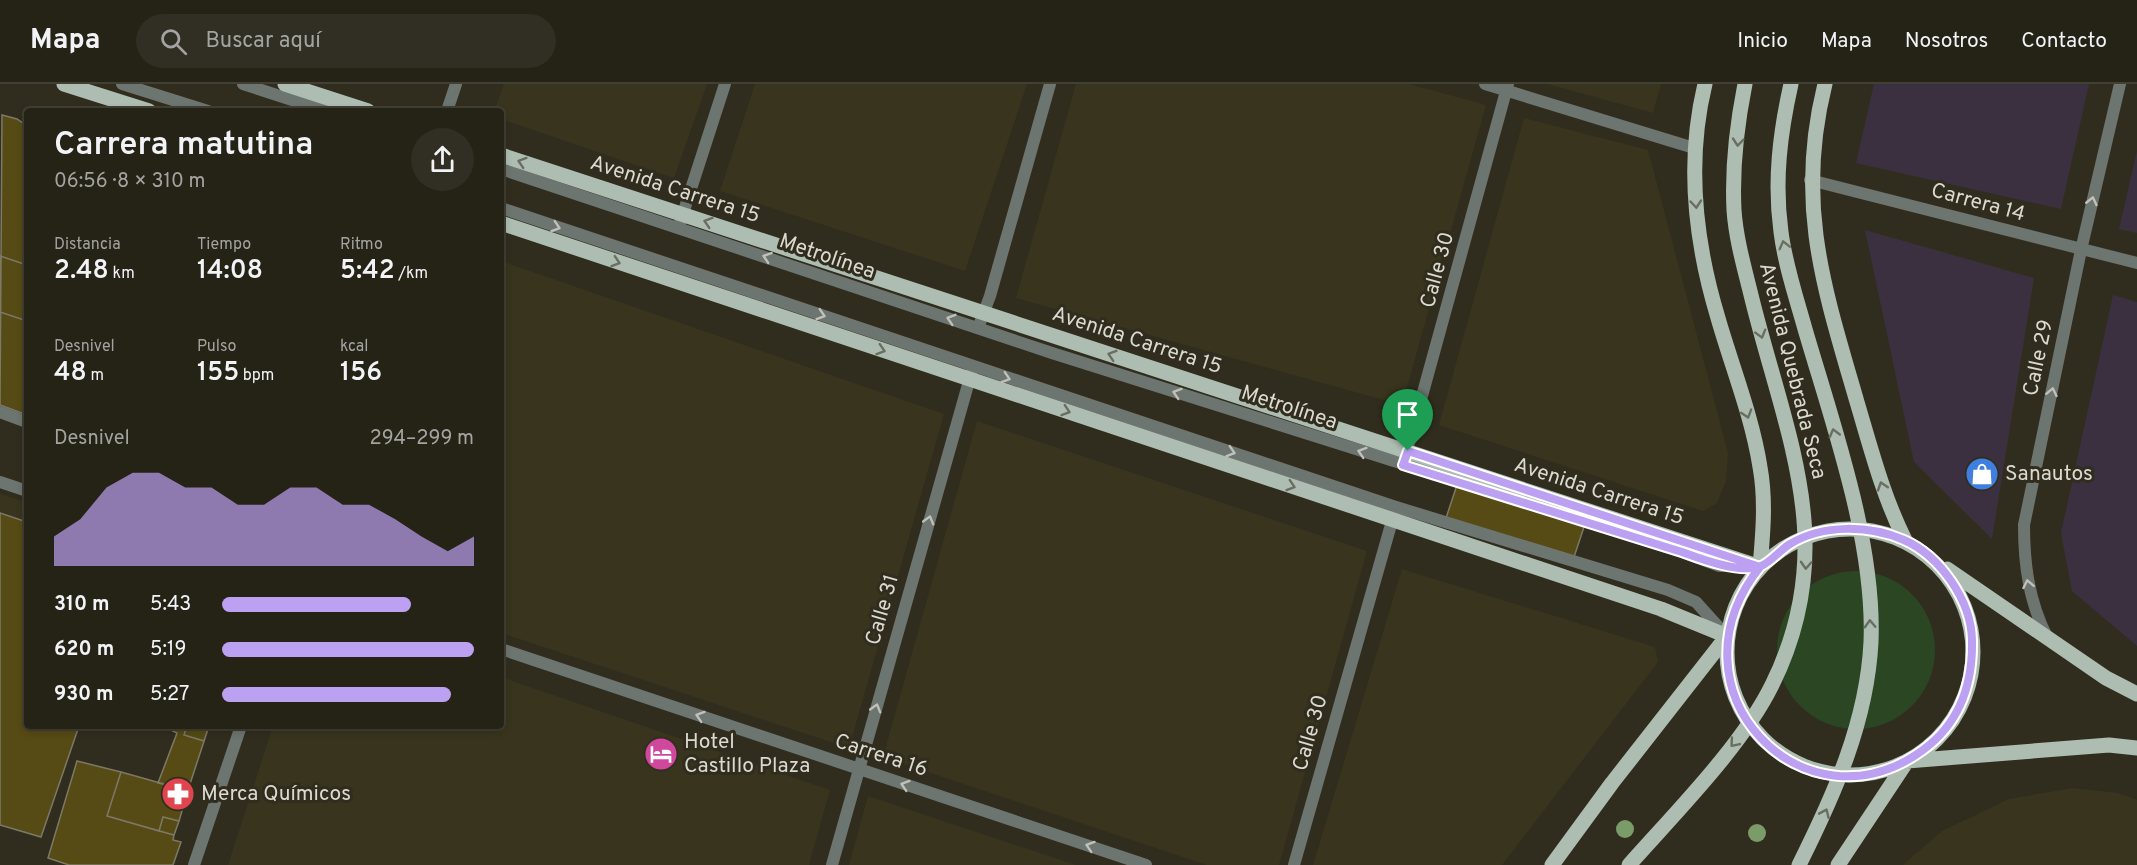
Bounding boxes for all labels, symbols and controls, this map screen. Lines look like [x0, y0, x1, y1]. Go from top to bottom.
search box [136, 14, 556, 68]
text: Mapa [30, 23, 100, 59]
icon: search [157, 25, 190, 58]
text: Buscar aquí [205, 28, 321, 55]
text: Inicio [1737, 28, 1788, 55]
text: Mapa [1821, 28, 1872, 55]
text: Nosotros [1905, 28, 1988, 55]
text: Contacto [2021, 28, 2107, 55]
text: Carrera matutina [54, 125, 313, 167]
button: share [411, 128, 474, 191]
one-way arrow [1732, 137, 1745, 146]
street label: Avenida Carrera 15 [587, 150, 763, 230]
one-way arrow [517, 156, 528, 169]
text: 06:56 · 8 × 310 m [54, 169, 206, 195]
street label: Carrera 14 [1928, 177, 2028, 229]
one-way arrow [2085, 196, 2098, 206]
one-way arrow [1689, 200, 1702, 209]
one-way arrow [703, 217, 713, 229]
one-way arrow [551, 219, 561, 232]
street label: Metrolínea [775, 228, 879, 286]
street label: Calle 30 [1415, 229, 1461, 311]
text: Distancia [54, 235, 121, 255]
text: Tiempo [197, 235, 251, 255]
text: Ritmo [340, 235, 383, 255]
one-way arrow [1778, 240, 1791, 250]
one-way arrow [762, 251, 773, 264]
one-way arrow [610, 254, 621, 267]
text: 2.48 [54, 255, 109, 288]
text: 14:08 [197, 255, 263, 288]
text: 5:42 [340, 255, 395, 288]
street label: Avenida Quebrada Seca [1752, 260, 1832, 482]
text: km [109, 264, 135, 284]
text: /km [395, 264, 428, 284]
street label: Avenida Carrera 15 [1049, 301, 1225, 381]
one-way arrow [815, 308, 826, 320]
one-way arrow [946, 314, 957, 326]
street label: Calle 29 [2018, 317, 2060, 399]
one-way arrow [1754, 328, 1766, 339]
text: Desnivel [54, 337, 115, 357]
text: Pulso [197, 337, 236, 357]
text: kcal [340, 337, 368, 357]
one-way arrow [875, 342, 886, 355]
one-way arrow [1107, 349, 1118, 362]
text: 48 [54, 357, 87, 390]
text: 155 [197, 357, 239, 390]
text: 156 [340, 357, 382, 390]
text: m [87, 366, 104, 386]
text: bpm [239, 366, 274, 386]
one-way arrow [1000, 370, 1011, 383]
street label: Metrolínea [1237, 380, 1341, 436]
one-way arrow [1172, 387, 1183, 400]
one-way arrow [2044, 387, 2057, 397]
pin [1382, 389, 1433, 451]
icon: arrive [1391, 398, 1424, 431]
one-way arrow [1060, 404, 1071, 417]
one-way arrow [1740, 408, 1752, 419]
text: Desnivel [54, 426, 130, 452]
text: 294–299 m [369, 426, 474, 452]
one-way arrow [1829, 429, 1842, 439]
one-way arrow [1225, 445, 1236, 457]
one-way arrow [1357, 447, 1368, 459]
street label: Avenida Carrera 15 [1511, 452, 1687, 532]
shop icon: Sanautos [1964, 456, 2000, 492]
place label: Sanautos [2005, 461, 2093, 488]
one-way arrow [1285, 479, 1296, 491]
one-way arrow [1877, 481, 1890, 492]
one-way arrow [921, 515, 934, 525]
one-way arrow [1799, 561, 1812, 570]
street label: Calle 31 [860, 572, 906, 648]
one-way arrow [2022, 579, 2035, 589]
text: 310 m [54, 592, 110, 618]
text: 5:43 [150, 592, 191, 618]
one-way arrow [1864, 620, 1876, 629]
text: 620 m [54, 637, 114, 663]
text: 5:19 [150, 637, 186, 663]
text: 930 m [54, 682, 114, 708]
text: 5:27 [150, 682, 189, 708]
street label: Calle 30 [1287, 692, 1335, 774]
one-way arrow [869, 703, 881, 713]
one-way arrow [695, 711, 706, 723]
street label: Carrera 16 [831, 728, 931, 784]
place label: Hotel Castillo Plaza [684, 729, 810, 780]
hotel icon: Hotel Castillo Plaza [643, 736, 679, 772]
one-way arrow [1730, 736, 1741, 747]
pharmacy icon: Merca Químicos [160, 776, 196, 812]
one-way arrow [900, 779, 911, 792]
place label: Merca Químicos [201, 781, 351, 808]
one-way arrow [1818, 808, 1830, 819]
one-way arrow [1085, 841, 1096, 854]

